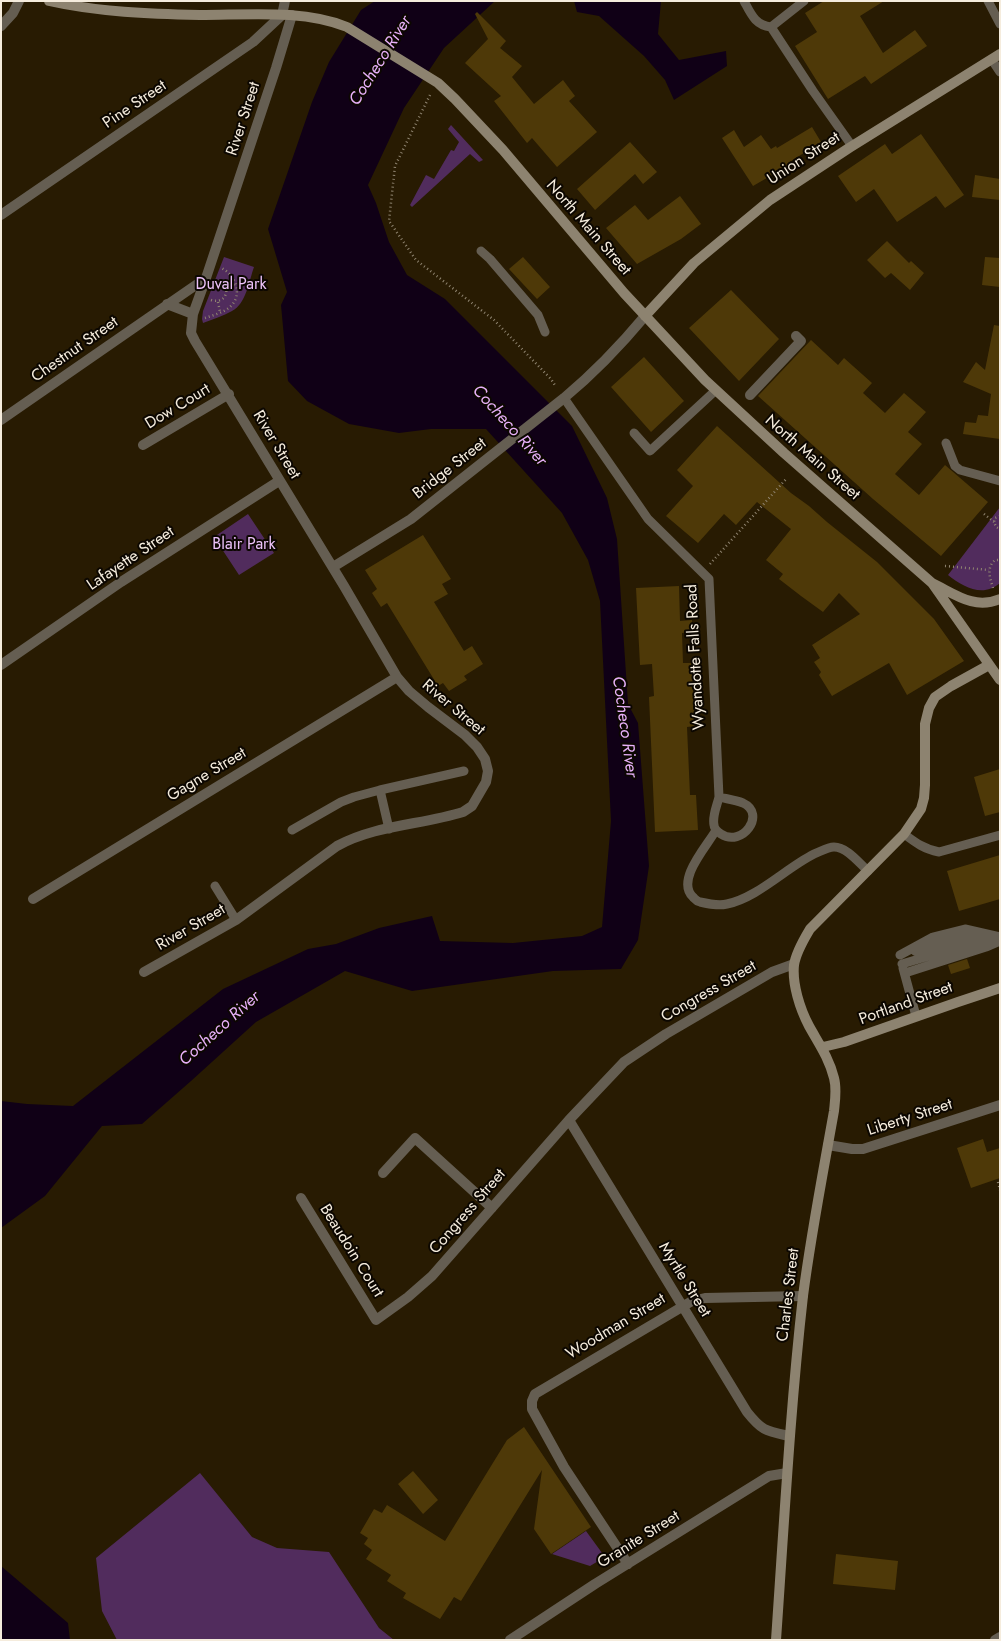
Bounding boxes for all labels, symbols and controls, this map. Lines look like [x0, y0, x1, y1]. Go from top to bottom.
water label: Cocheco River [345, 12, 417, 110]
street label: Pine Street [100, 77, 170, 133]
street label: River Street [223, 80, 265, 158]
street label: Union Street [764, 128, 844, 190]
street label: North Main Street [541, 176, 635, 280]
park label: Duval Park [195, 275, 267, 295]
street label: Chestnut Street [28, 313, 122, 387]
street label: Dow Court [142, 380, 214, 434]
water label: Cocheco River [467, 381, 551, 471]
street label: River Street [248, 407, 304, 483]
street label: North Main Street [760, 411, 864, 505]
street label: Bridge Street [409, 434, 491, 504]
street label: Lafayette Street [84, 523, 178, 595]
park label: Blair Park [212, 535, 276, 555]
street label: Wyandotte Falls Road [683, 584, 709, 730]
water label: Cocheco River [607, 675, 641, 779]
street label: River Street [417, 676, 489, 740]
street label: Gagne Street [164, 744, 250, 806]
street label: River Street [153, 901, 229, 955]
street label: Congress Street [658, 957, 760, 1027]
street label: Portland Street [857, 978, 955, 1030]
water label: Cocheco River [175, 987, 265, 1071]
street label: Liberty Street [865, 1095, 955, 1141]
street label: Congress Street [426, 1165, 510, 1259]
street label: Beaudoin Court [315, 1201, 387, 1301]
street label: Myrtle Street [654, 1239, 714, 1321]
street label: Charles Street [774, 1247, 804, 1343]
street label: Woodman Street [563, 1290, 669, 1364]
street label: Granite Street [594, 1507, 684, 1573]

